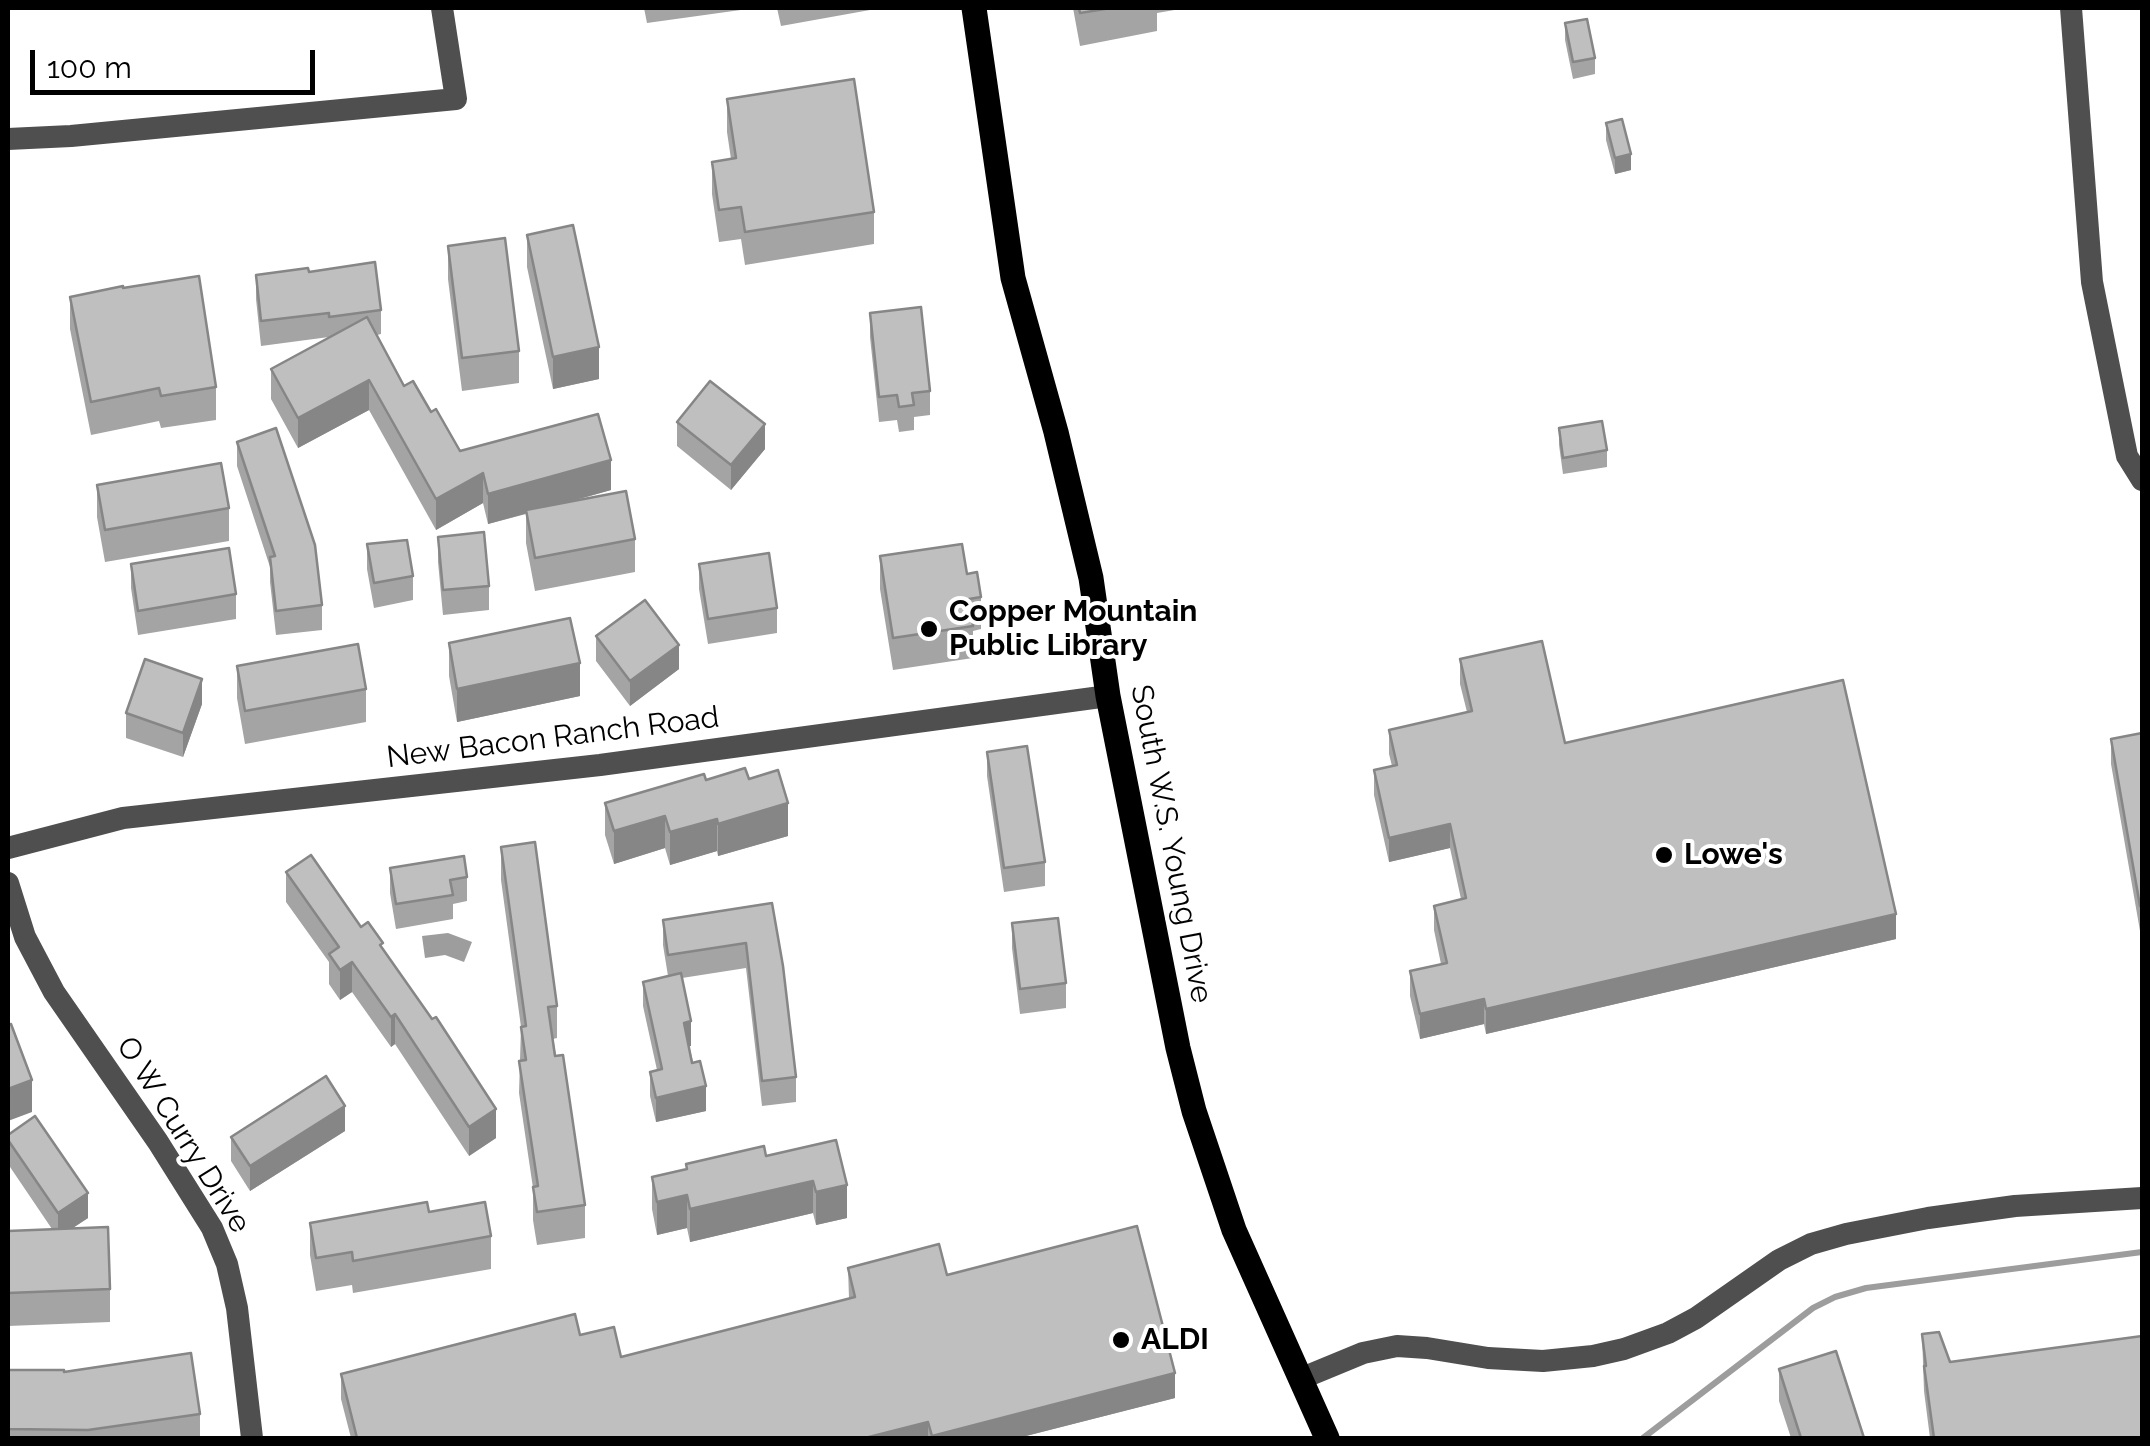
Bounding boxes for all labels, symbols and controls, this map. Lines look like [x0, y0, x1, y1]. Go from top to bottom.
scale bar [35, 30, 320, 92]
text: 100 m [47, 50, 132, 85]
place label: Copper Mountain Public Library [949, 594, 1197, 664]
marker: Copper Mountain Public Library [918, 618, 940, 640]
street label: South W.S. Young Drive [1122, 682, 1220, 1006]
street label: New Bacon Ranch Road [385, 700, 721, 776]
place label: Lowe's [1684, 837, 1783, 873]
marker: Lowe's [1653, 844, 1675, 866]
street label: O W Curry Drive [108, 1030, 258, 1240]
place label: ALDI [1141, 1322, 1209, 1358]
marker: ALDI [1110, 1329, 1132, 1351]

